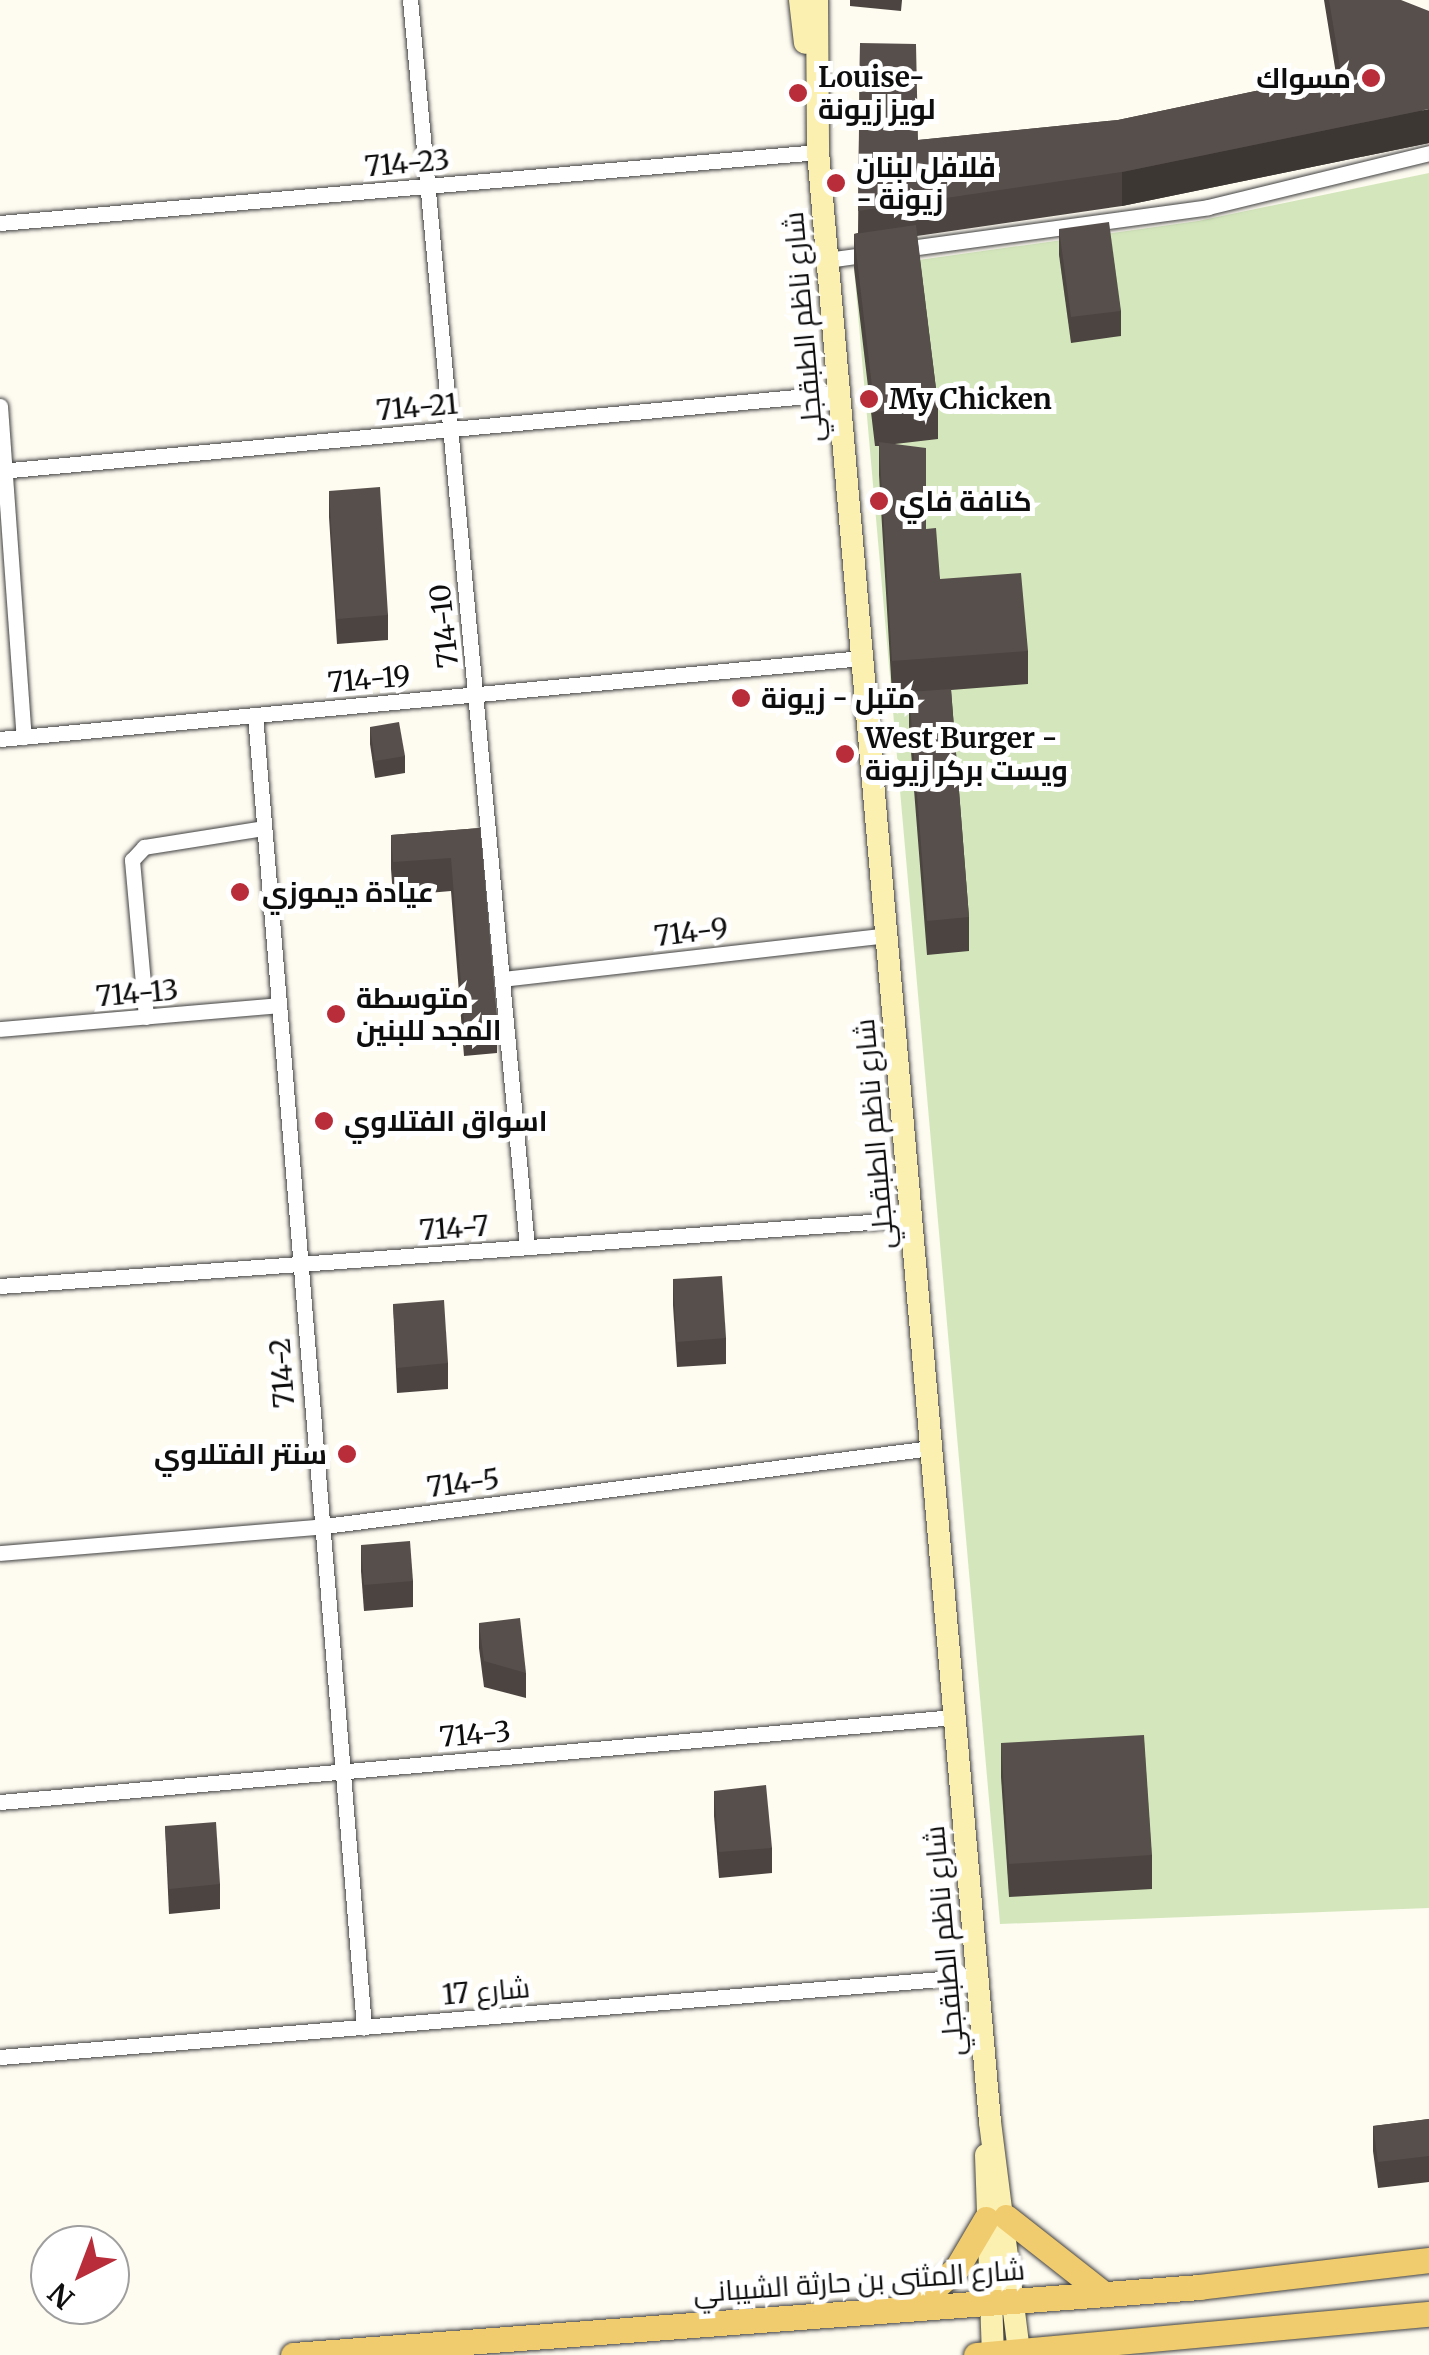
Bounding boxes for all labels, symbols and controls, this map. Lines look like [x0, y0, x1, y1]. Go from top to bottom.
place label: Louise- لويز زيونة [818, 60, 936, 126]
place label: مسواك [1256, 61, 1351, 95]
marker: مسواك [1360, 67, 1382, 89]
marker: Louise- لويز زيونة [787, 82, 809, 104]
street label: 714-23 [363, 143, 451, 183]
place label: فلافل لبنان - زيونة [856, 150, 996, 216]
marker: فلافل لبنان - زيونة [825, 172, 847, 194]
street label: شارع ناظم الطبقجلي [776, 210, 830, 444]
place label: My Chicken [889, 382, 1052, 416]
street label: 714-21 [375, 387, 459, 427]
marker: My Chicken [858, 388, 880, 410]
place label: كنافة فاي [899, 484, 1032, 518]
marker: كنافة فاي [868, 490, 890, 512]
street label: 714-10 [423, 582, 465, 670]
street label: 714-19 [326, 659, 412, 699]
place label: متبل - زيونة [761, 681, 915, 715]
marker: متبل - زيونة [730, 687, 752, 709]
place label: West Burger - ويست بركر زيونة [865, 721, 1068, 787]
marker: West Burger - ويست بركر زيونة [834, 743, 856, 765]
place label: عيادة ديموزي [262, 875, 434, 909]
marker: عيادة ديموزي [227, 879, 253, 905]
street label: 714-9 [652, 911, 730, 953]
street label: 714-13 [94, 973, 180, 1013]
place label: متوسطة المجد للبنين [356, 981, 501, 1047]
marker: متوسطة المجد للبنين [325, 1003, 347, 1025]
street label: شارع ناظم الطبقجلي [847, 1017, 901, 1251]
place label: اسواق الفتلاوي [344, 1104, 548, 1138]
marker: اسواق الفتلاوي [313, 1110, 335, 1132]
street label: 714-7 [418, 1209, 490, 1247]
street label: 714-2 [263, 1337, 301, 1409]
place label: سنتر الفتلاوي [154, 1437, 327, 1471]
marker: سنتر الفتلاوي [336, 1443, 358, 1465]
street label: 714-5 [425, 1462, 501, 1504]
street label: 714-3 [438, 1714, 512, 1754]
street label: شارع ناظم الطبقجلي [917, 1824, 971, 2058]
street label: شارع 17 [441, 1970, 531, 2012]
north arrow [30, 2225, 130, 2325]
street label: شارع المثنى بن حارثة الشيباني [692, 2253, 1026, 2309]
text: N [41, 2275, 82, 2317]

